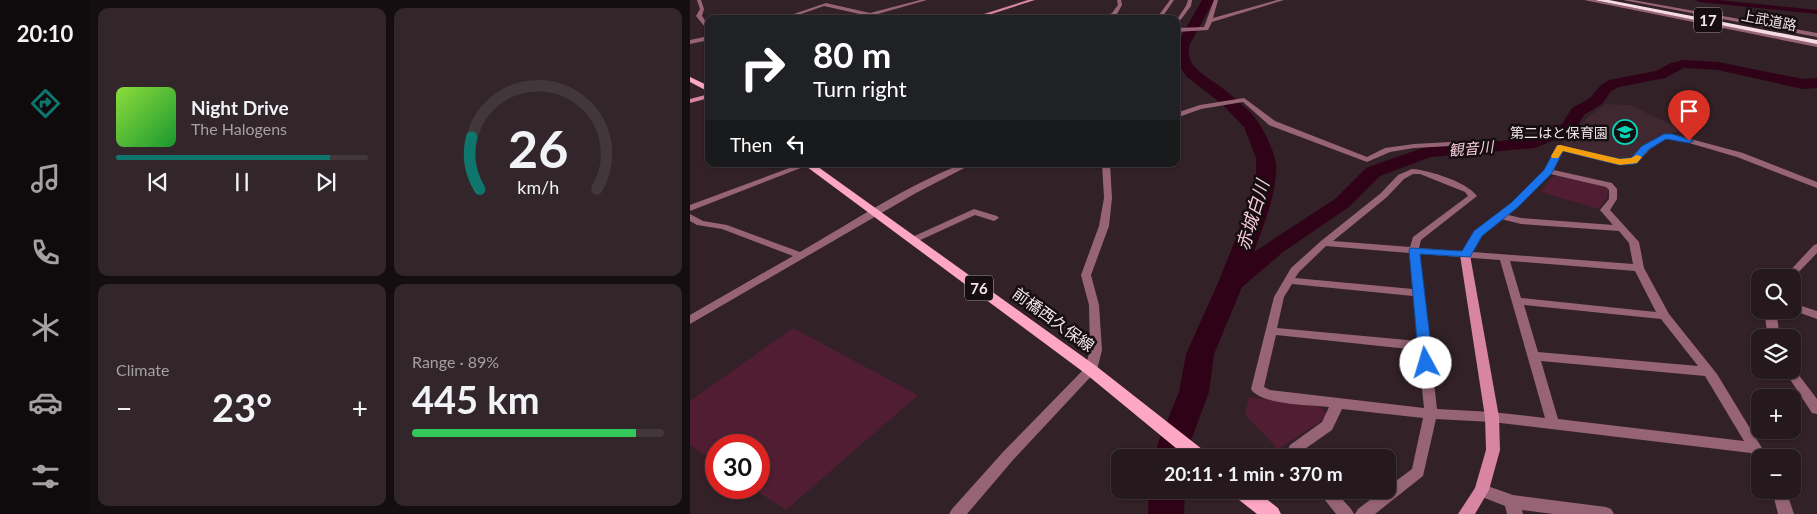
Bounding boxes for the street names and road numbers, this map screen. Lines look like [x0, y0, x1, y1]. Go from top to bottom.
street label: 上武道路 [1740, 6, 1798, 34]
road number: 17 [1694, 8, 1722, 32]
road number: 76 [965, 276, 993, 300]
street label: 前橋西久保線 [1010, 283, 1098, 355]

